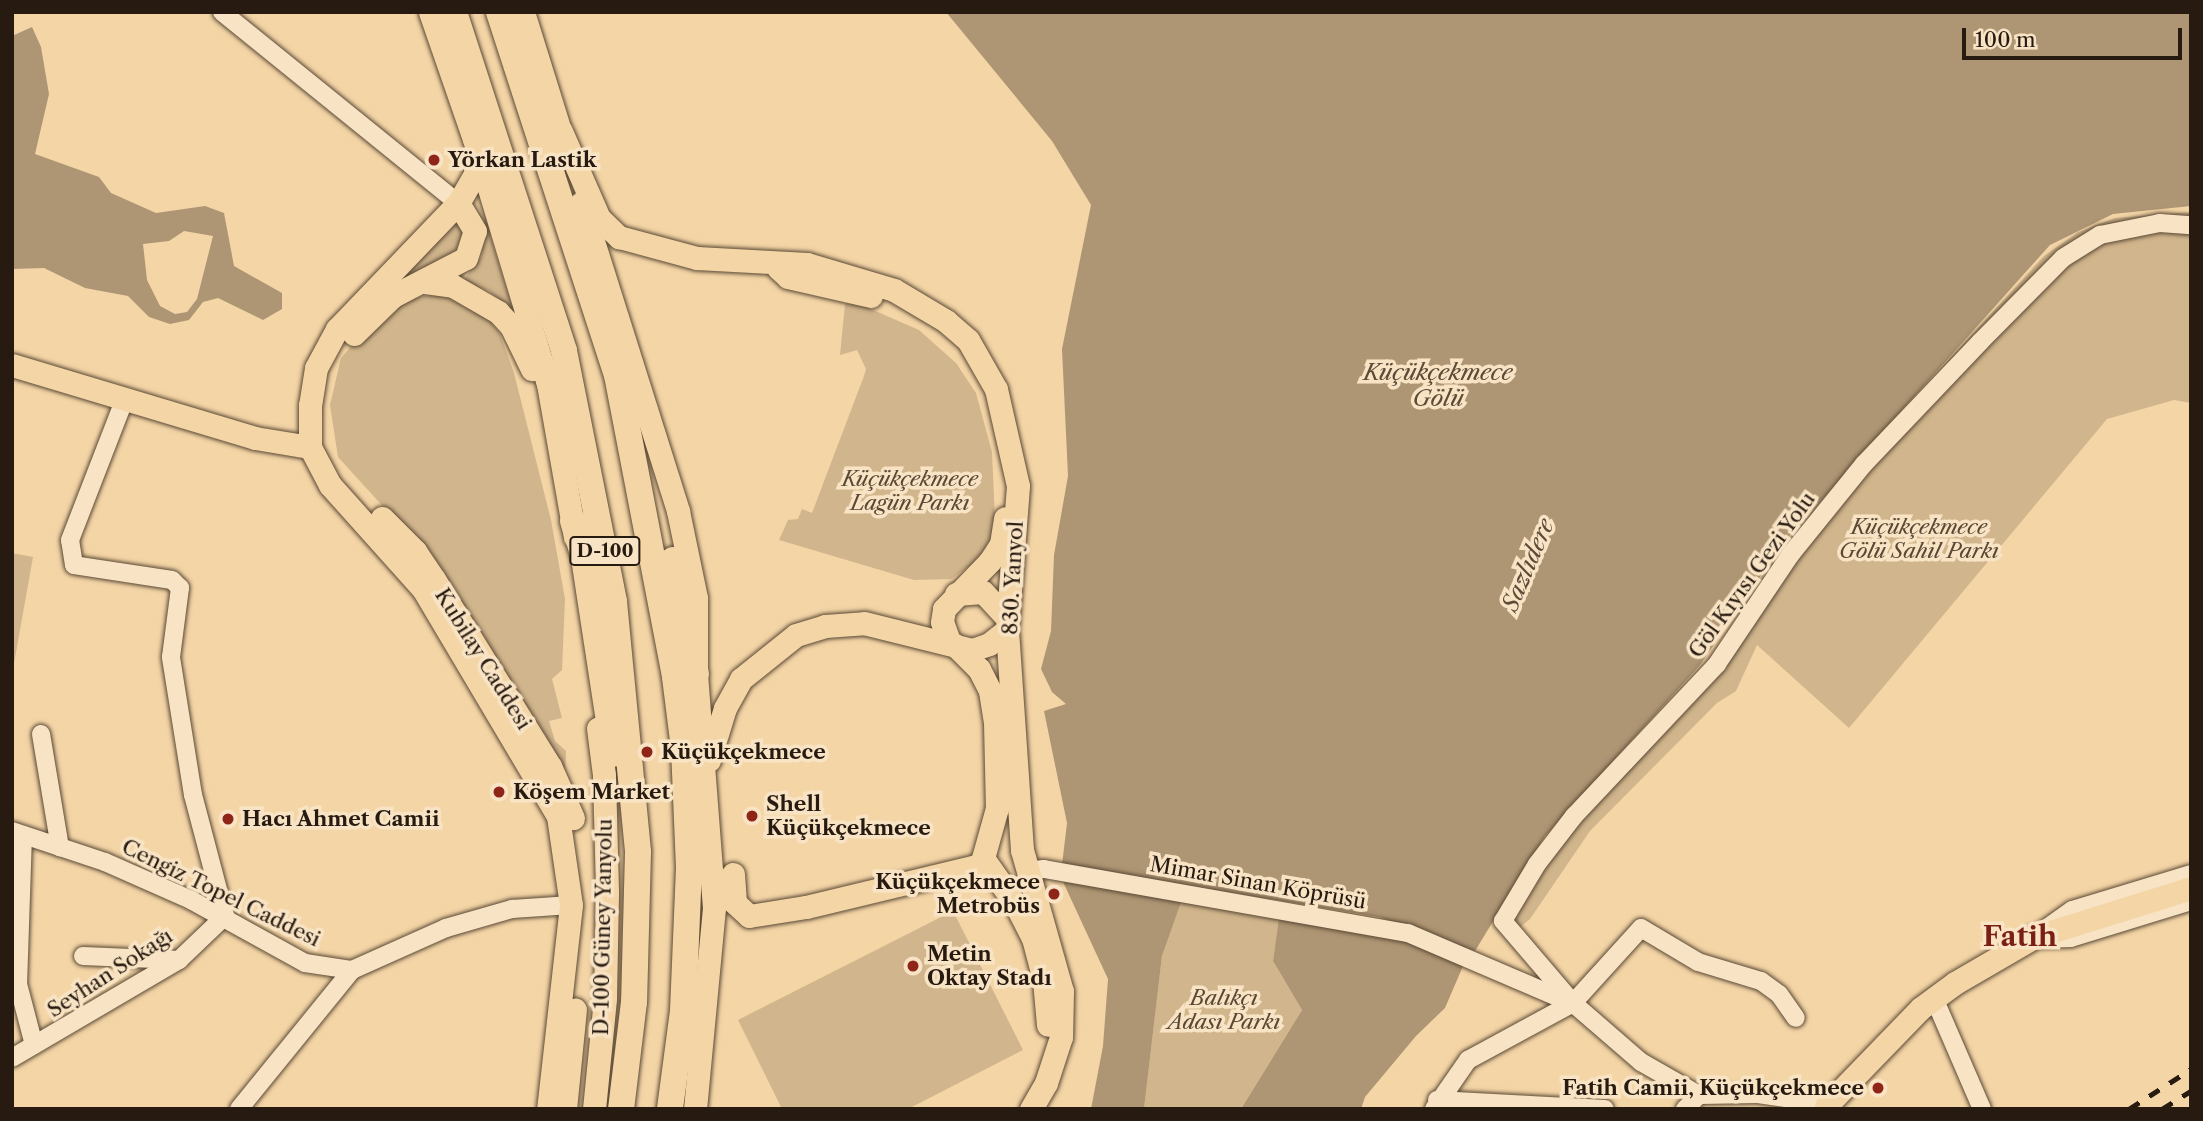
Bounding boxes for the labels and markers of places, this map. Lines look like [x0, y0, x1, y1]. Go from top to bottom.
place label: Yörkan Lastik [448, 147, 597, 173]
marker: Yörkan Lastik [426, 152, 442, 168]
place label: Küçükçekmece [661, 739, 826, 765]
marker: Küçükçekmece [639, 744, 655, 760]
place label: Köşem Market [513, 779, 670, 805]
marker: Köşem Market [491, 784, 507, 800]
place label: Shell Küçükçekmece [766, 791, 931, 841]
place label: Hacı Ahmet Camii [242, 806, 440, 832]
marker: Shell Küçükçekmece [744, 808, 760, 824]
marker: Hacı Ahmet Camii [220, 811, 236, 827]
place label: Küçükçekmece Metrobüs [875, 869, 1040, 919]
marker: Küçükçekmece Metrobüs [1046, 886, 1062, 902]
place label: Metin Oktay Stadı [927, 941, 1052, 991]
marker: Metin Oktay Stadı [905, 958, 921, 974]
place label: Fatih Camii, Küçükçekmece [1562, 1075, 1864, 1101]
marker: Fatih Camii, Küçükçekmece [1870, 1080, 1886, 1096]

